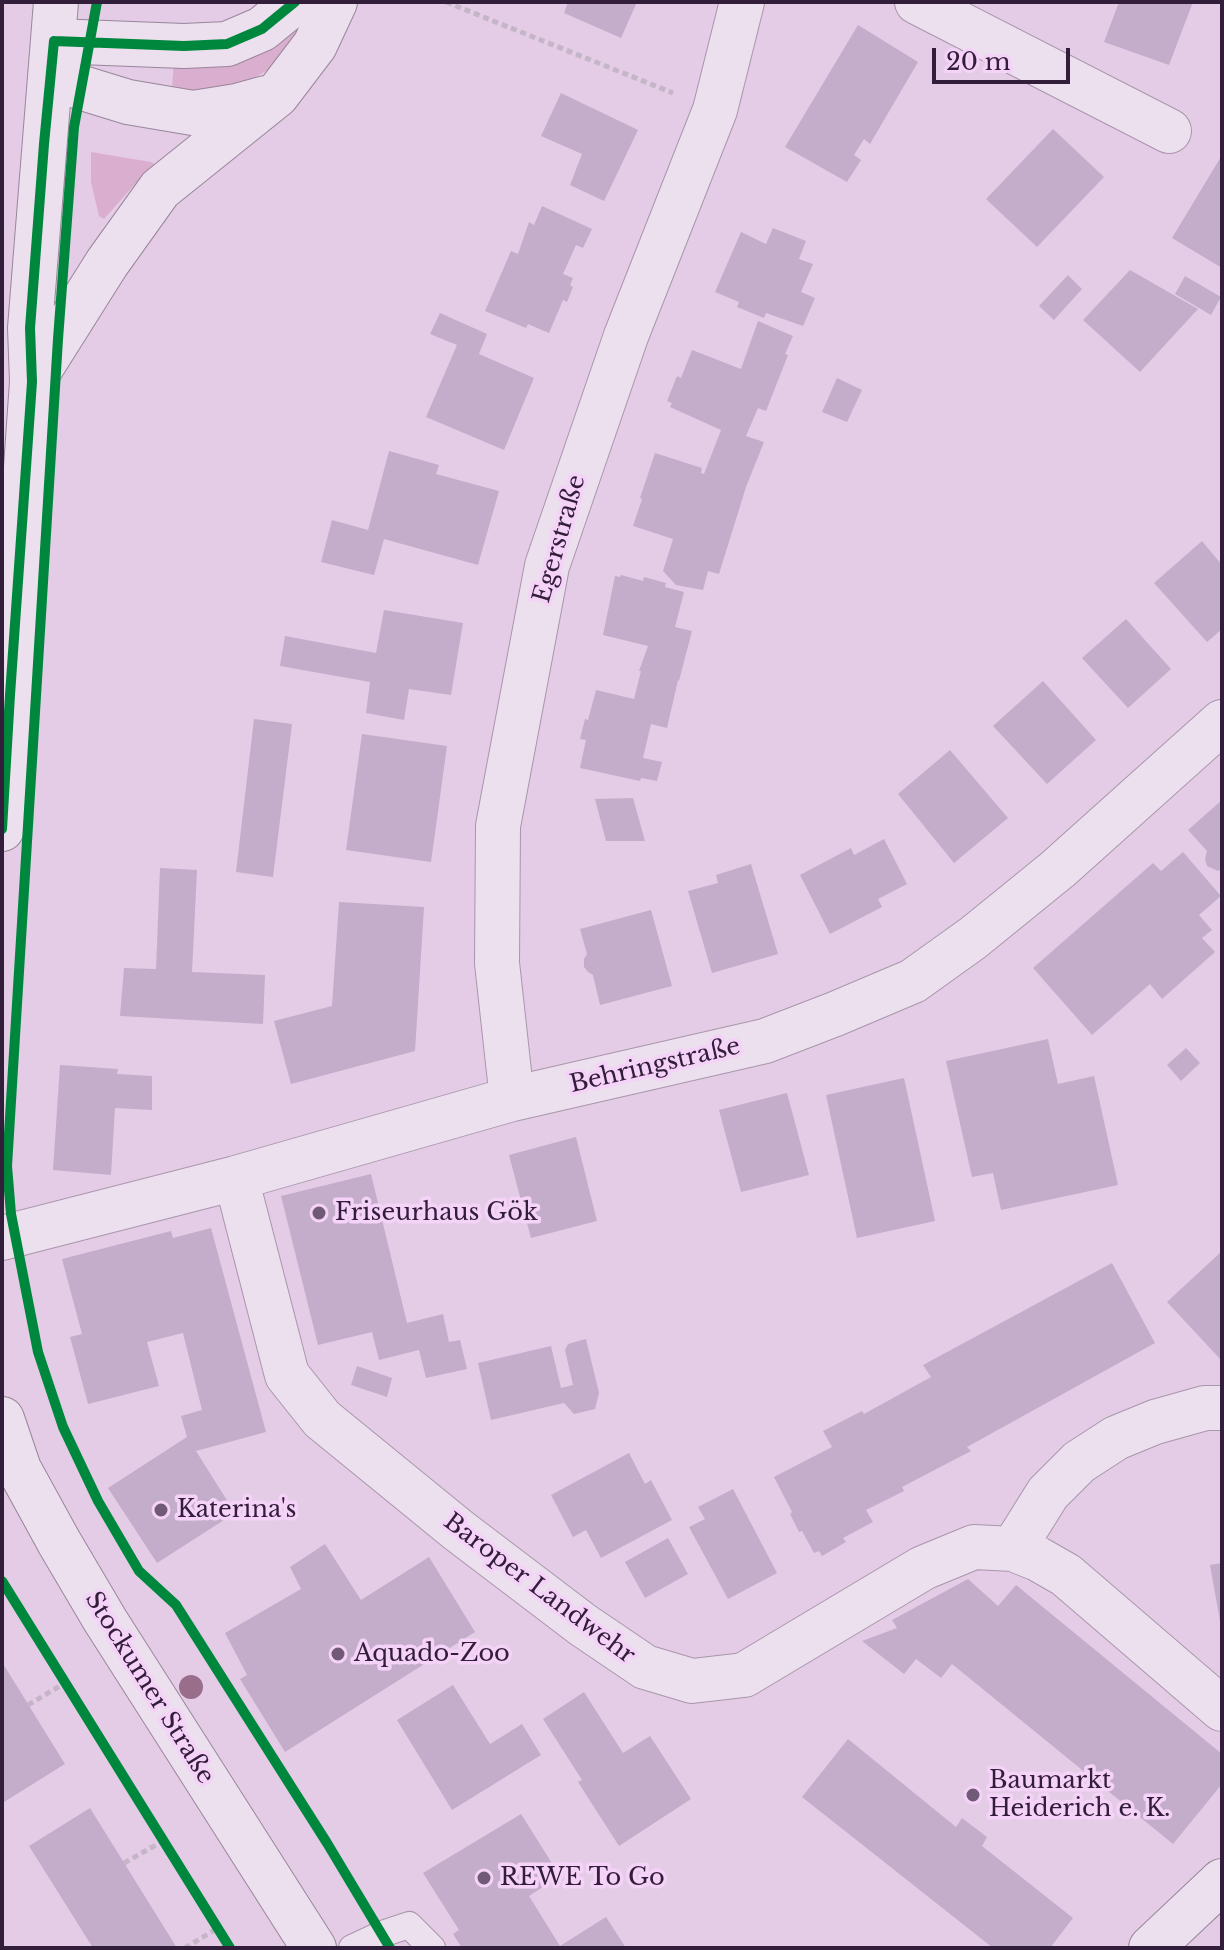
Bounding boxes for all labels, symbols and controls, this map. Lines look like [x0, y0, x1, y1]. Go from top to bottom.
scale bar [936, 32, 1074, 82]
text: 20 m [946, 47, 1011, 76]
street label: Egerstraße [528, 472, 592, 606]
street label: Behringstraße [567, 1032, 743, 1100]
place label: Friseurhaus Gök [335, 1199, 538, 1227]
marker: Friseurhaus Gök [310, 1204, 328, 1222]
place label: Katerina's [177, 1496, 297, 1524]
marker: Katerina's [152, 1501, 170, 1519]
street label: Baroper Landwehr [438, 1508, 640, 1670]
street label: Stockumer Straße [78, 1587, 220, 1789]
place label: Aquado-Zoo [354, 1640, 510, 1668]
marker: Aquado-Zoo [329, 1645, 347, 1663]
place label: Baumarkt Heiderich e. K. [989, 1767, 1170, 1823]
marker: Baumarkt Heiderich e. K. [964, 1786, 982, 1804]
place label: REWE To Go [500, 1864, 665, 1892]
marker: REWE To Go [475, 1869, 493, 1887]

